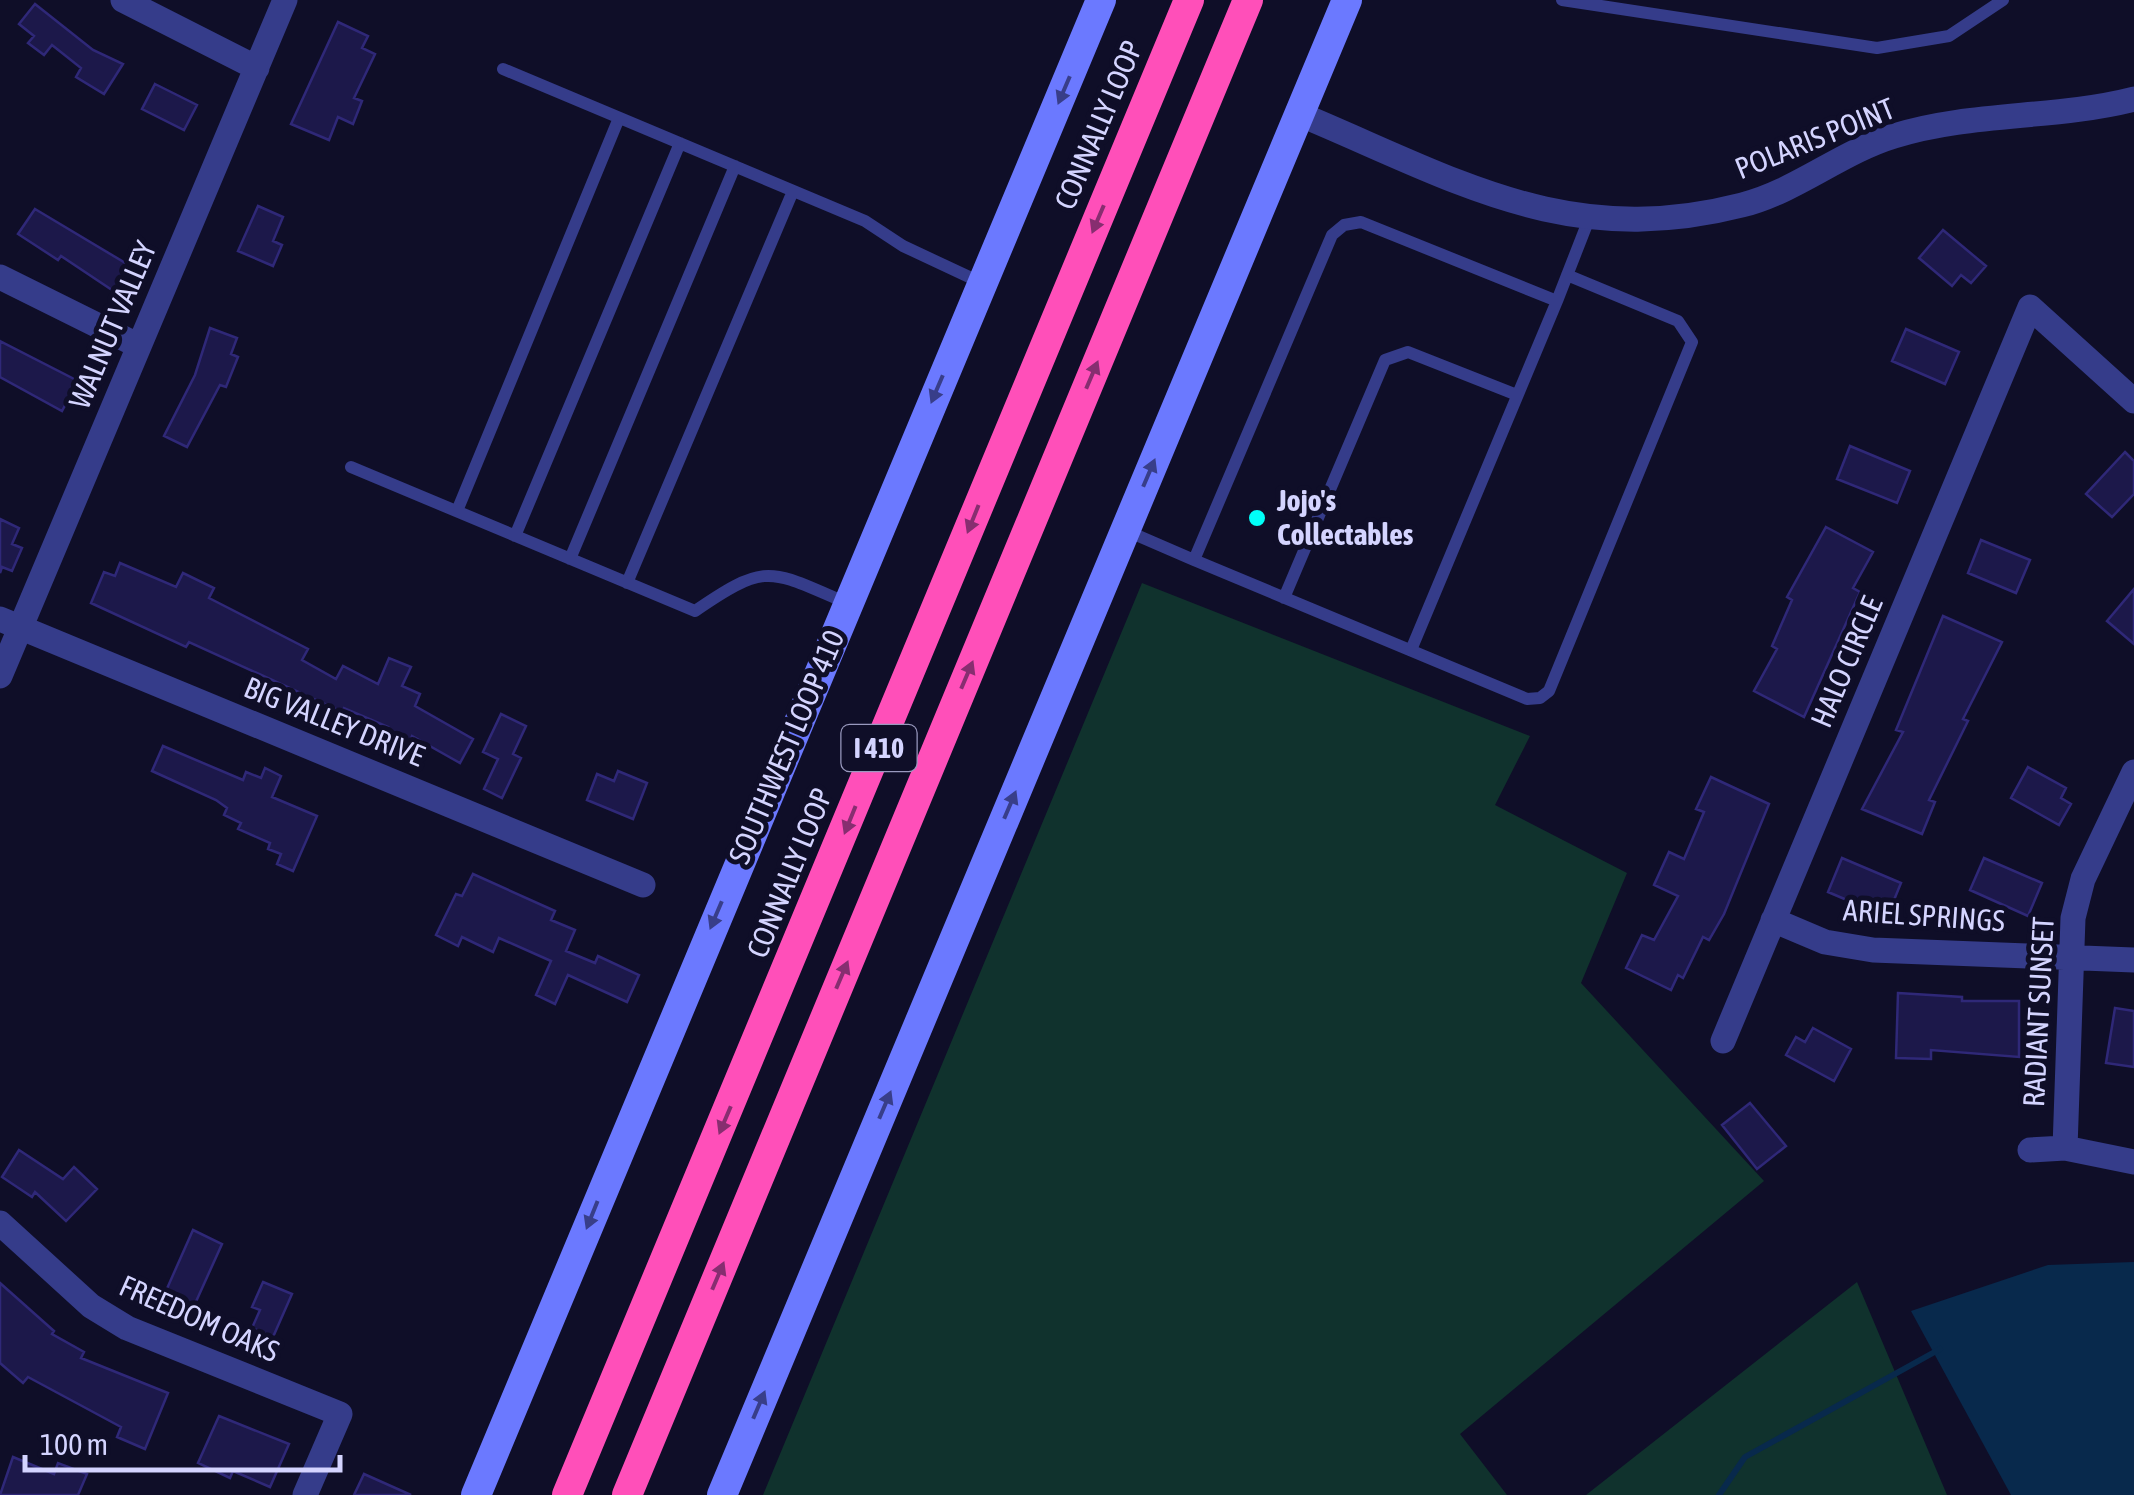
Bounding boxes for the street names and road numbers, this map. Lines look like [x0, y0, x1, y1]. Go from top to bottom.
street label: CONNALLY LOOP [1047, 35, 1149, 214]
street label: POLARIS POINT [1730, 91, 1899, 185]
street label: WALNUT VALLEY [62, 235, 163, 413]
street label: HALO CIRCLE [1803, 591, 1889, 732]
street label: SOUTHWEST LOOP 410 [722, 625, 851, 868]
street label: BIG VALLEY DRIVE [239, 670, 430, 773]
road number: I 410 [842, 725, 916, 771]
street label: CONNALLY LOOP [740, 783, 839, 962]
street label: ARIEL SPRINGS [1842, 892, 2006, 938]
street label: RADIANT SUNSET [2016, 916, 2060, 1108]
street label: FREEDOM OAKS [115, 1268, 284, 1368]

